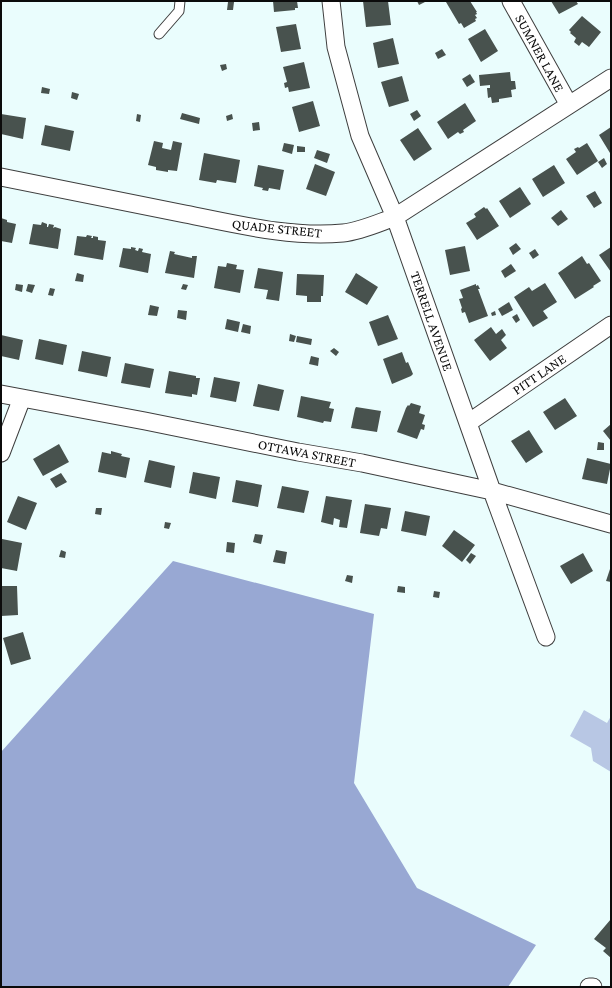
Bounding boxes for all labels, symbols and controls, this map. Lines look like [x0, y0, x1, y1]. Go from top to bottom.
street label: SUMNER LANE [512, 11, 568, 95]
street label: QUADE STREET [231, 215, 323, 241]
street label: TERRELL AVENUE [407, 269, 457, 373]
street label: PITT LANE [509, 350, 569, 398]
street label: OTTAWA STREET [257, 436, 358, 470]

